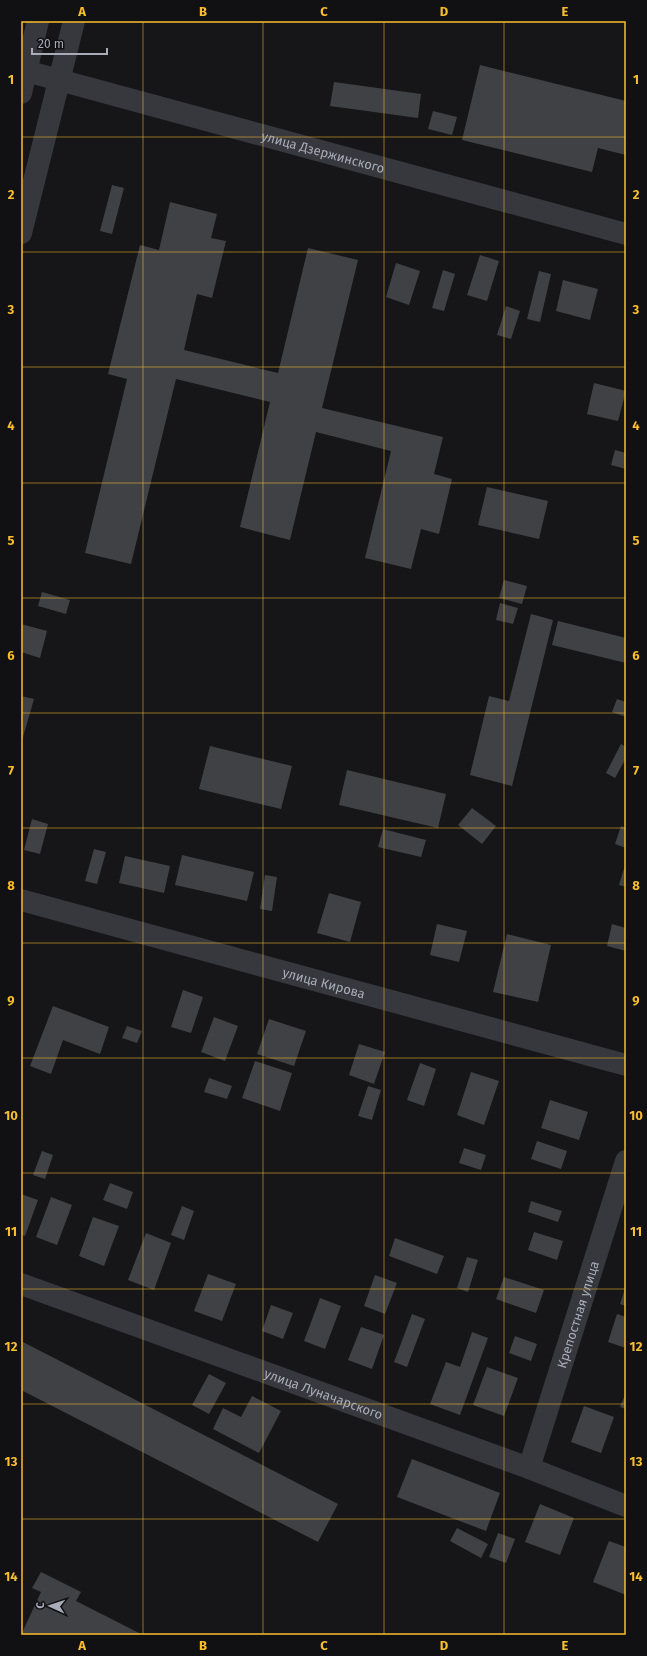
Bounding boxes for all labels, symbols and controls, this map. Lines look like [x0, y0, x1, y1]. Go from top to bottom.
text: A [77, 4, 86, 19]
text: B [199, 4, 207, 19]
text: C [320, 4, 328, 19]
text: D [440, 4, 449, 19]
text: E [562, 4, 569, 19]
scale bar [32, 30, 107, 56]
text: 20 m [38, 37, 64, 51]
text: 1 [8, 72, 14, 87]
text: 1 [633, 72, 639, 87]
street label: улица Дзержинского [260, 128, 386, 176]
text: 2 [8, 187, 15, 202]
text: 2 [633, 187, 640, 202]
text: 3 [7, 302, 15, 317]
text: 3 [632, 302, 640, 317]
text: 4 [7, 418, 15, 433]
text: 4 [632, 418, 640, 433]
text: 5 [8, 533, 15, 548]
text: 5 [633, 533, 640, 548]
text: 6 [7, 648, 15, 663]
text: 6 [632, 648, 640, 663]
text: 7 [8, 763, 14, 778]
text: 7 [633, 763, 639, 778]
text: 8 [7, 878, 15, 893]
text: 8 [632, 878, 640, 893]
street label: улица Кирова [281, 965, 367, 1001]
text: 9 [7, 993, 15, 1008]
text: 9 [632, 993, 640, 1008]
text: 10 [4, 1108, 18, 1123]
text: 10 [629, 1108, 643, 1123]
text: 11 [5, 1224, 17, 1239]
text: 11 [630, 1224, 642, 1239]
street label: Крепостная улица [554, 1259, 602, 1370]
text: 12 [5, 1339, 18, 1354]
text: 12 [630, 1339, 643, 1354]
street label: улица Луначарского [262, 1366, 385, 1422]
text: 13 [5, 1454, 18, 1469]
text: 13 [630, 1454, 643, 1469]
text: 14 [4, 1569, 18, 1584]
text: 14 [629, 1569, 643, 1584]
north arrow [30, 1586, 70, 1626]
text: С [34, 1601, 47, 1609]
text: A [77, 1638, 86, 1653]
text: B [199, 1638, 207, 1653]
text: C [320, 1638, 328, 1653]
text: D [440, 1638, 449, 1653]
text: E [562, 1638, 569, 1653]

